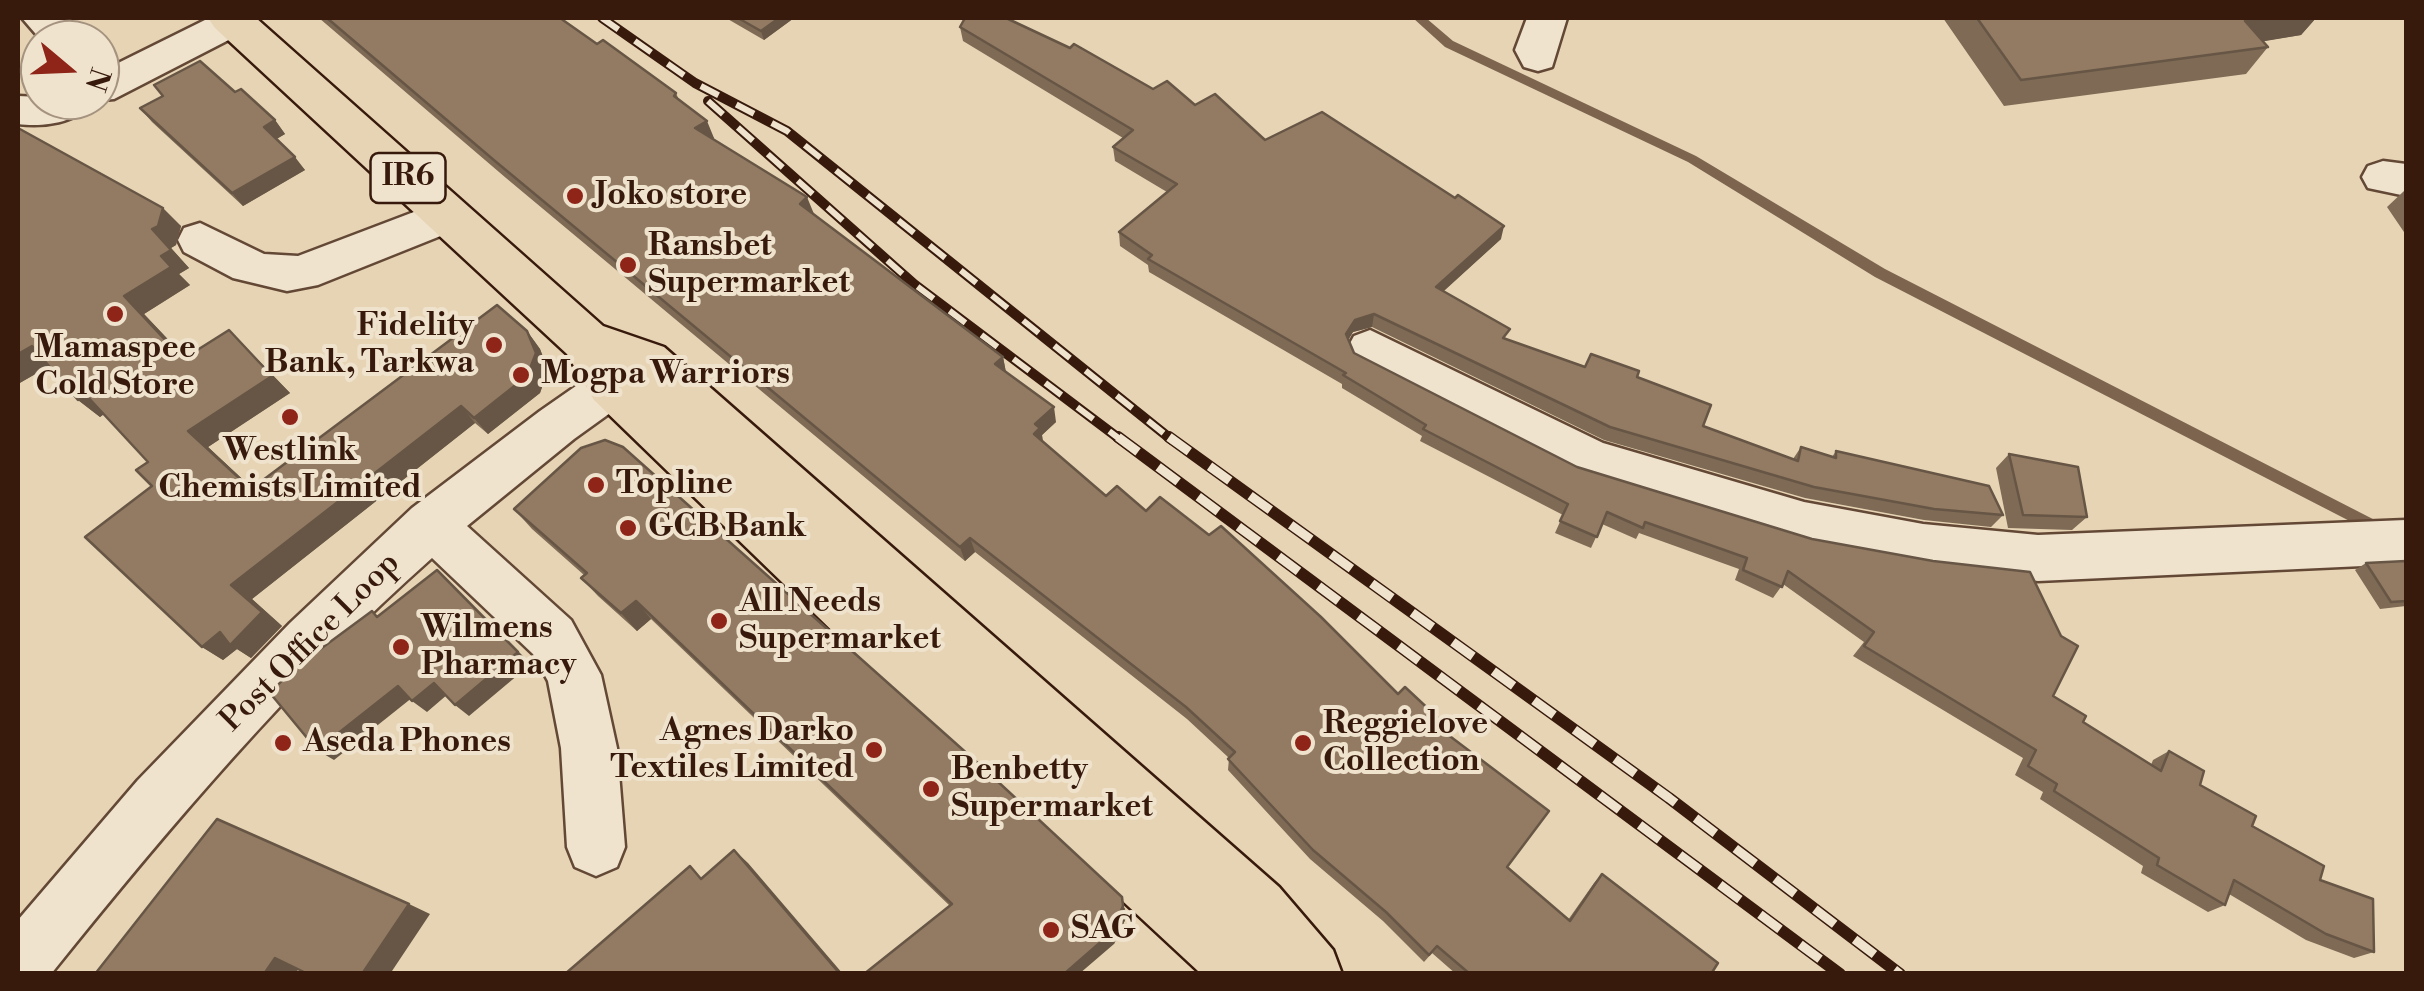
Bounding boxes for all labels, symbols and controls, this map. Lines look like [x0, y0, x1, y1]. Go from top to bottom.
north arrow [20, 20, 120, 120]
text: N [77, 63, 117, 95]
road number: IR6 [370, 153, 446, 203]
place label: Joko store [595, 177, 747, 215]
marker: Joko store [564, 185, 586, 207]
place label: Ransbet Supermarket [648, 228, 850, 303]
marker: Ransbet Supermarket [617, 254, 639, 276]
marker: Mamaspee Cold Store [104, 303, 126, 325]
place label: Fidelity Bank, Tarkwa [264, 308, 474, 383]
place label: Mamaspee Cold Store [34, 330, 196, 405]
marker: Fidelity Bank, Tarkwa [483, 334, 505, 356]
place label: Mogpa Warriors [541, 356, 790, 394]
marker: Mogpa Warriors [510, 364, 532, 386]
marker: Westlink Chemists Limited [279, 406, 301, 428]
place label: Westlink Chemists Limited [158, 433, 422, 508]
place label: Topline [616, 466, 733, 504]
marker: Topline [585, 474, 607, 496]
place label: GCB Bank [648, 509, 806, 547]
marker: GCB Bank [617, 517, 639, 539]
street label: Post Office Loop [213, 545, 409, 741]
place label: All Needs Supermarket [739, 584, 941, 659]
place label: Wilmens Pharmacy [421, 610, 576, 685]
marker: All Needs Supermarket [708, 610, 730, 632]
marker: Wilmens Pharmacy [390, 636, 412, 658]
place label: Reggielove Collection [1323, 706, 1488, 781]
place label: Agnes Darko Textiles Limited [610, 713, 854, 788]
place label: Aseda Phones [303, 724, 511, 762]
marker: Aseda Phones [272, 732, 294, 754]
marker: Reggielove Collection [1292, 732, 1314, 754]
marker: Agnes Darko Textiles Limited [863, 739, 885, 761]
place label: Benbetty Supermarket [951, 752, 1153, 827]
marker: Benbetty Supermarket [920, 778, 942, 800]
place label: SAG [1071, 911, 1136, 949]
marker: SAG [1040, 919, 1062, 941]

